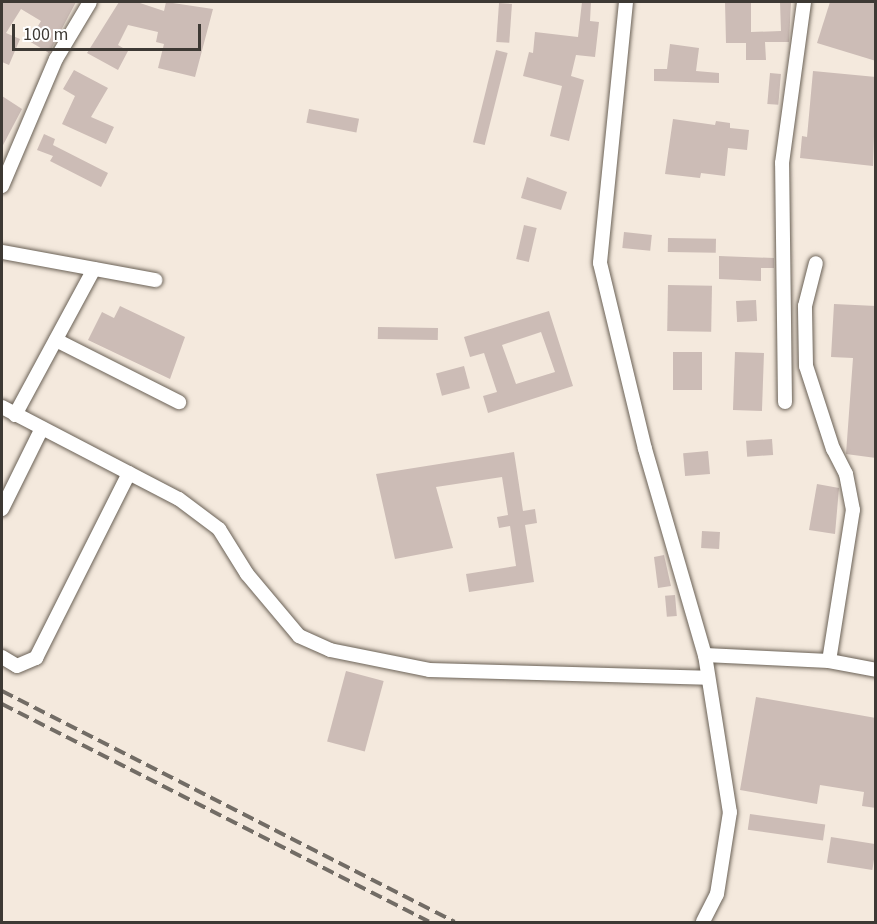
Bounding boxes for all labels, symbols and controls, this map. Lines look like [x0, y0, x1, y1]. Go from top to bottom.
scale bar [15, 12, 204, 50]
text: 100 m [23, 22, 68, 47]

